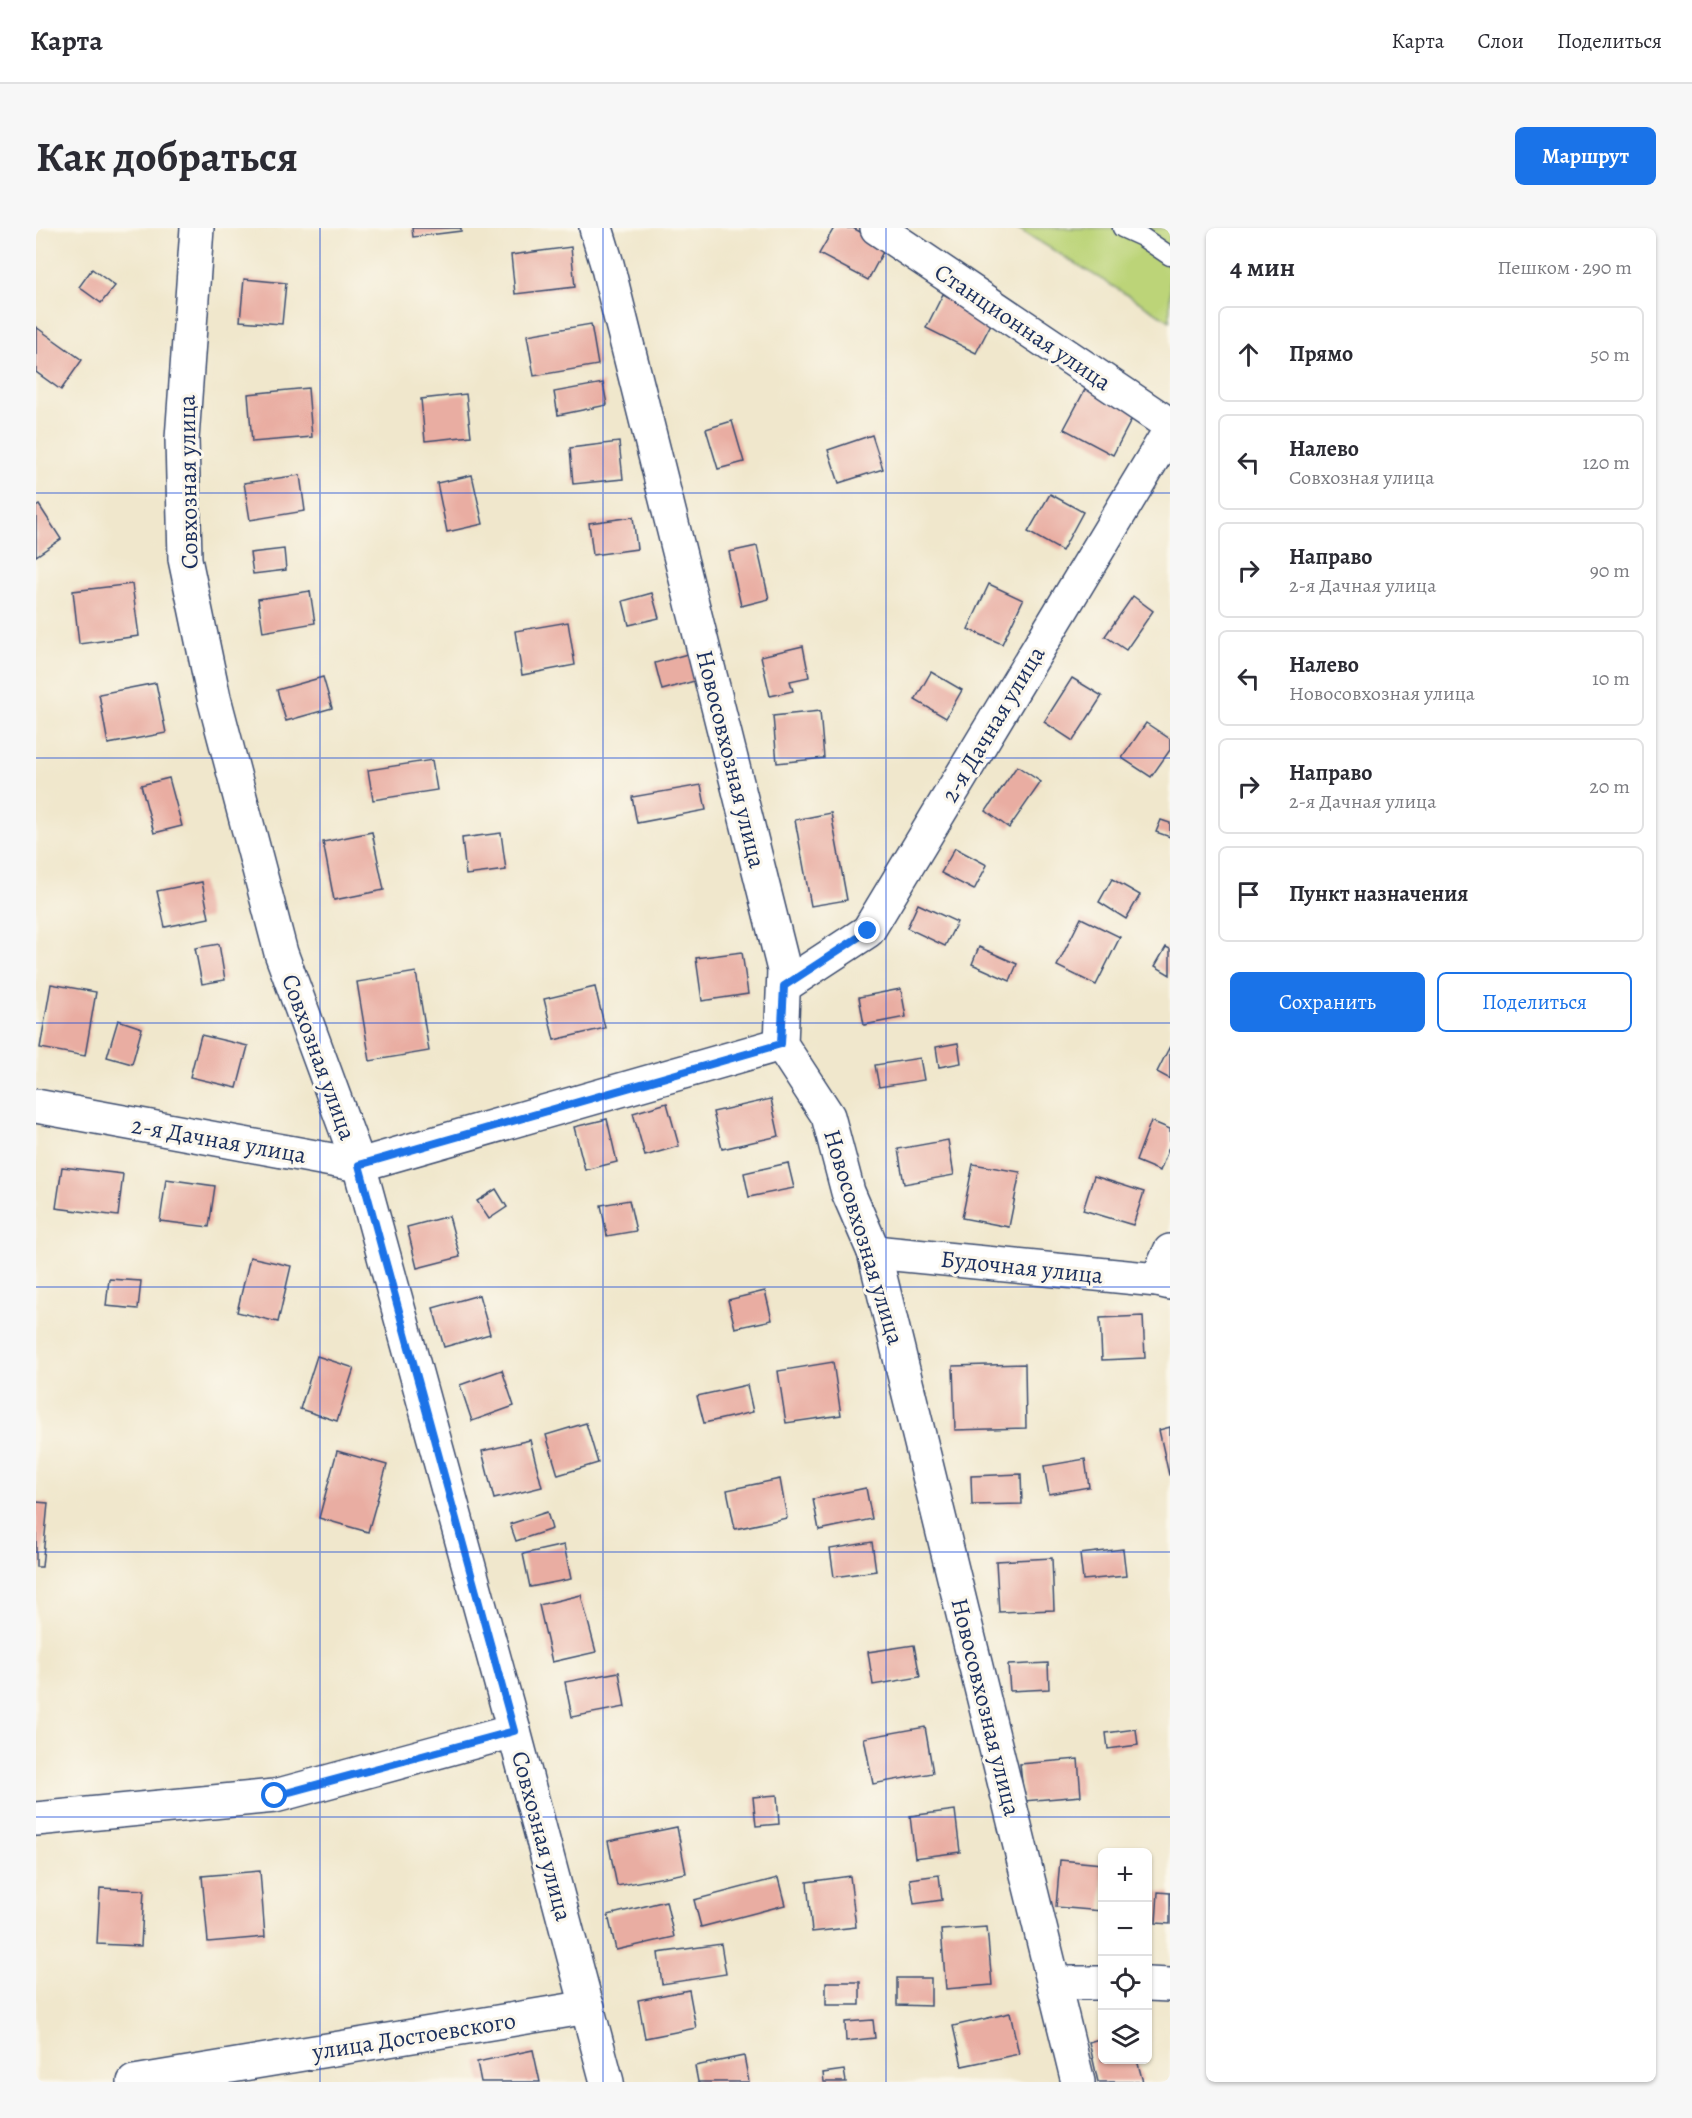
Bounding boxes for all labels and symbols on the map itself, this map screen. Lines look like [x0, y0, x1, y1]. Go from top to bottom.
street label: Станционная улица [928, 256, 1118, 398]
street label: Совхозная улица [170, 394, 206, 570]
street label: 2-я Дачная улица [934, 640, 1052, 808]
street label: Новосовхозная улица [688, 647, 774, 871]
route end [854, 917, 880, 943]
street label: Совхозная улица [274, 970, 364, 1144]
street label: 2-я Дачная улица [129, 1109, 309, 1171]
street label: Новосовхозная улица [816, 1126, 912, 1348]
street label: Будочная улица [939, 1243, 1105, 1291]
street label: Новосовхозная улица [943, 1595, 1029, 1819]
street label: Совхозная улица [504, 1748, 580, 1924]
route start [261, 1782, 287, 1808]
street label: улица Достоевского [309, 2004, 518, 2068]

